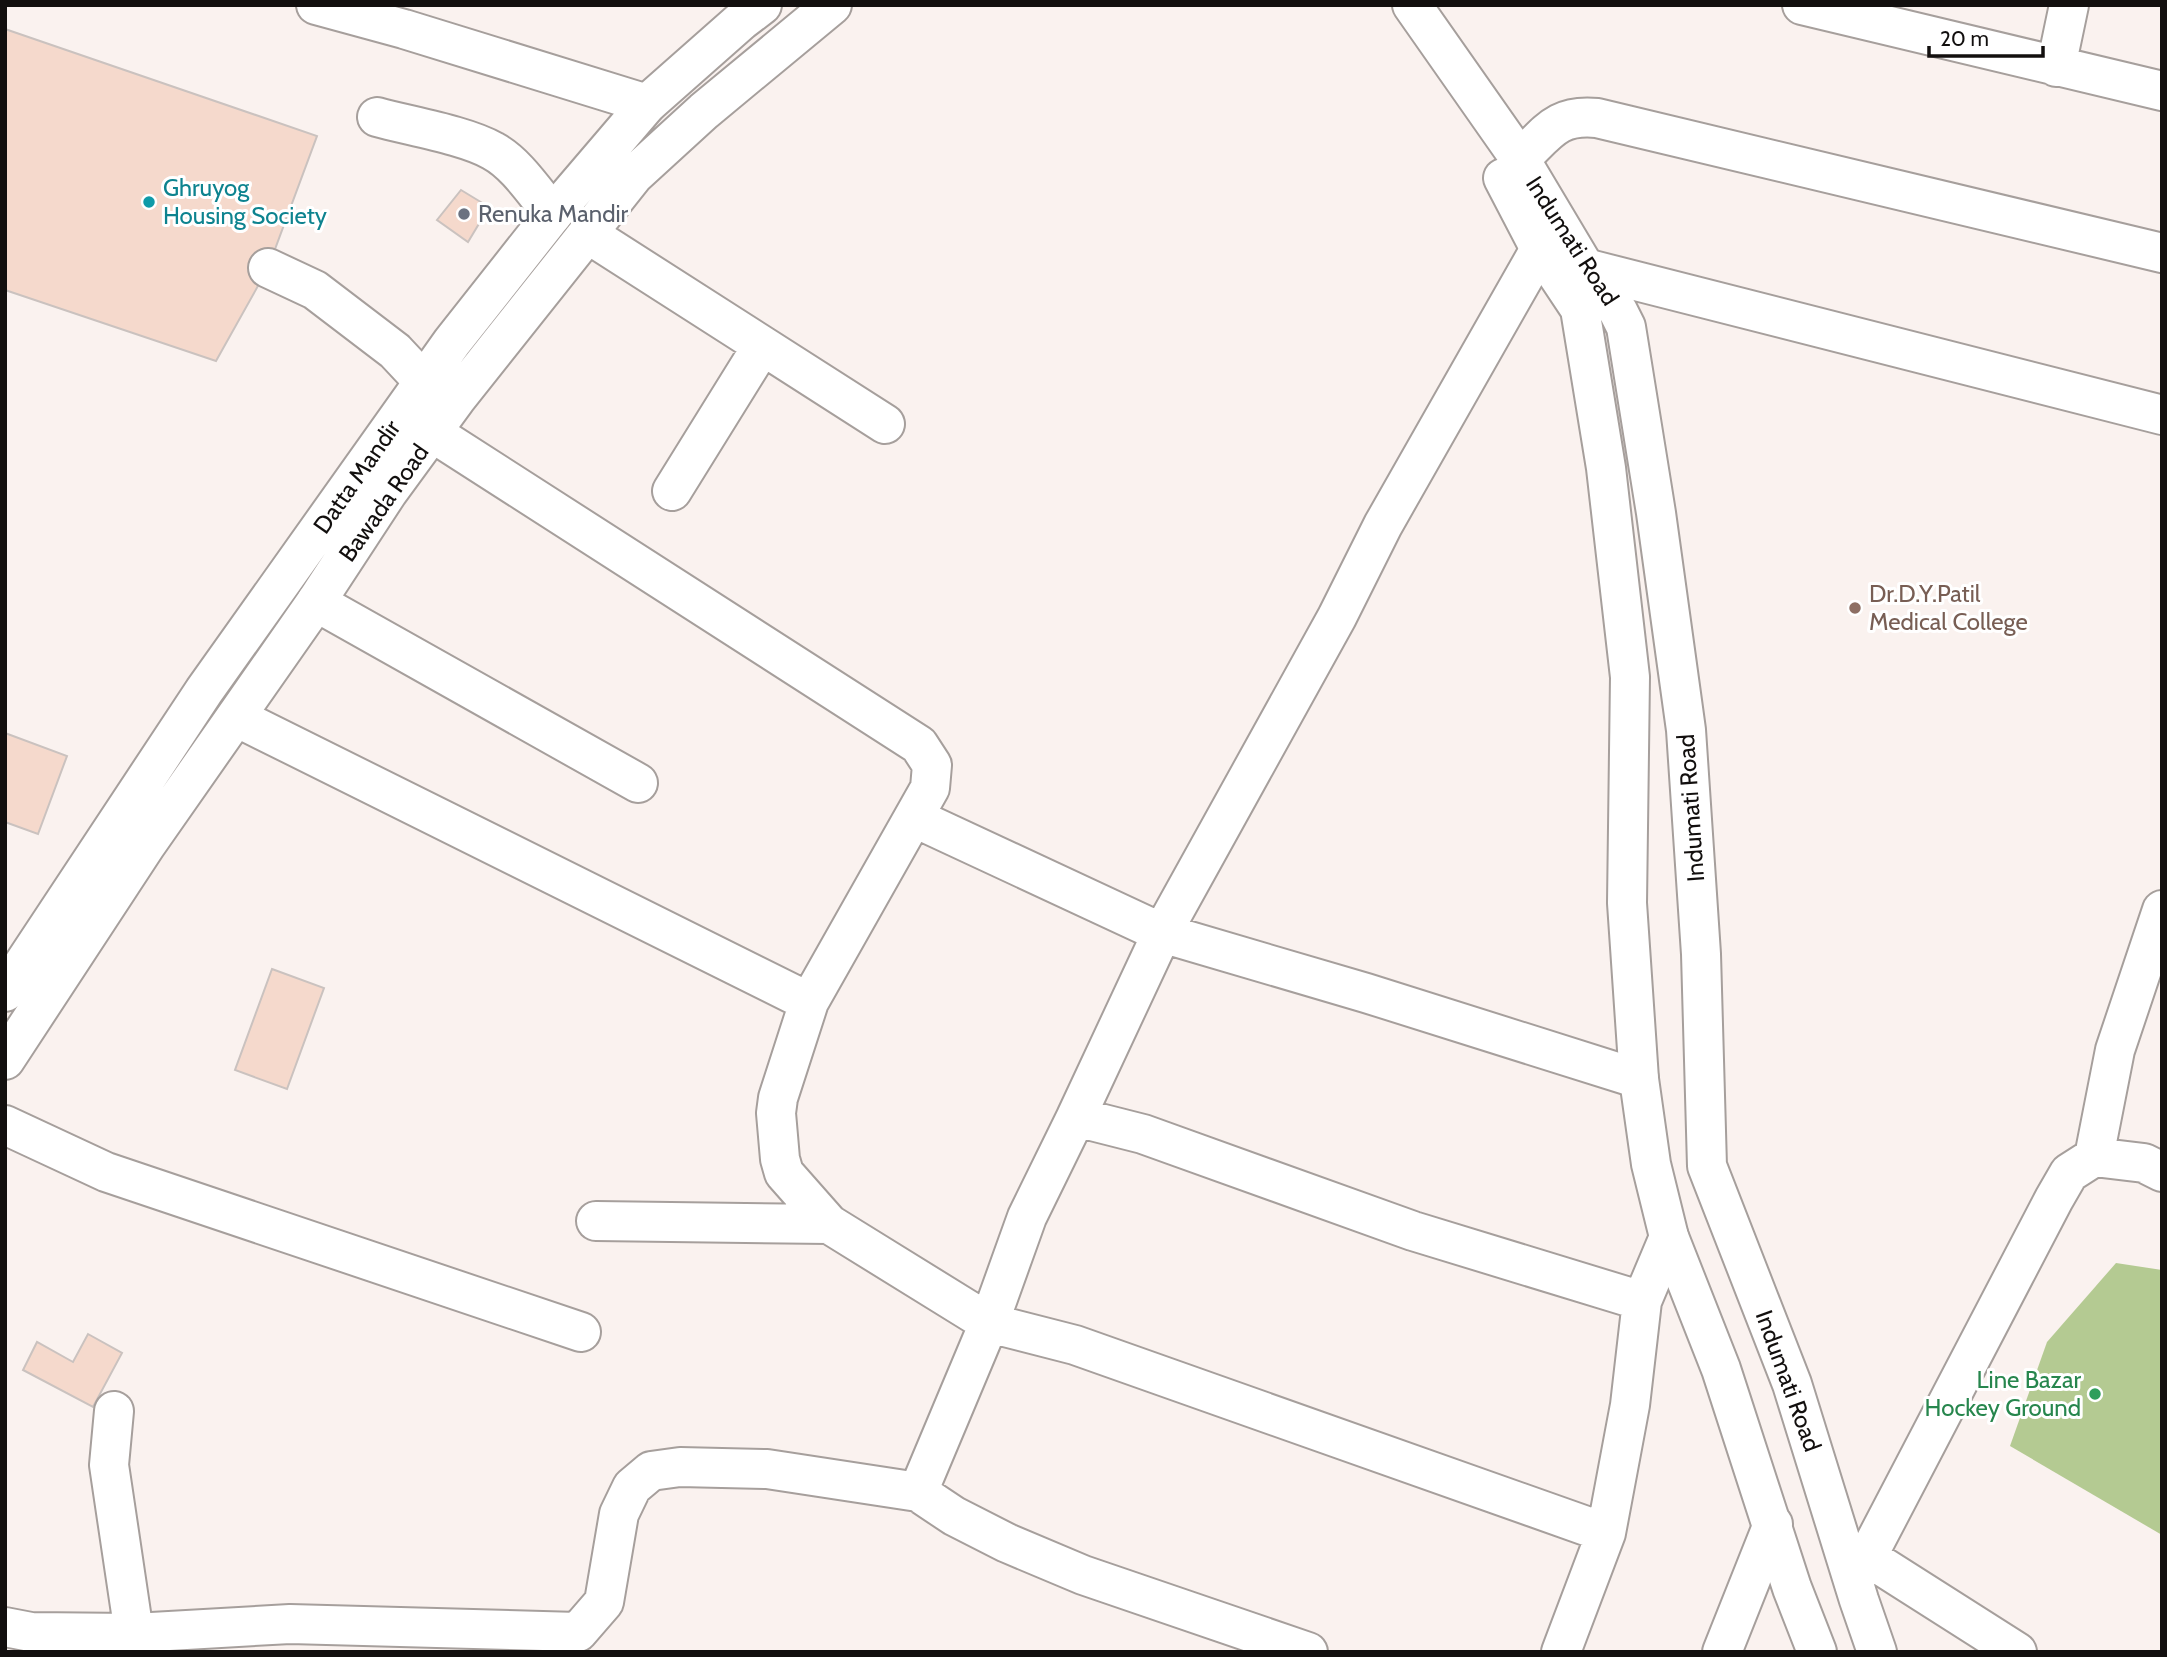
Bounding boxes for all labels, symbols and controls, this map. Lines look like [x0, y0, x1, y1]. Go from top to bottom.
scale bar [1929, 14, 2043, 58]
text: 20 m [1940, 26, 1989, 51]
street label: Indumati Road [1520, 171, 1625, 311]
place label: Ghruyog Housing Society [163, 173, 327, 230]
marker: Ghruyog Housing Society [141, 194, 157, 210]
place label: Renuka Mandir [478, 199, 629, 228]
marker: Renuka Mandir [456, 206, 472, 222]
street label: Datta Mandir [307, 414, 407, 539]
street label: Bawada Road [333, 438, 435, 567]
place label: Dr.D.Y.Patil Medical College [1869, 579, 2028, 636]
marker: Dr.D.Y.Patil Medical College [1847, 600, 1863, 616]
street label: Indumati Road [1671, 733, 1710, 883]
street label: Indumati Road [1750, 1306, 1827, 1455]
place label: Line Bazar Hockey Ground [1925, 1365, 2081, 1422]
marker: Line Bazar Hockey Ground [2087, 1386, 2103, 1402]

